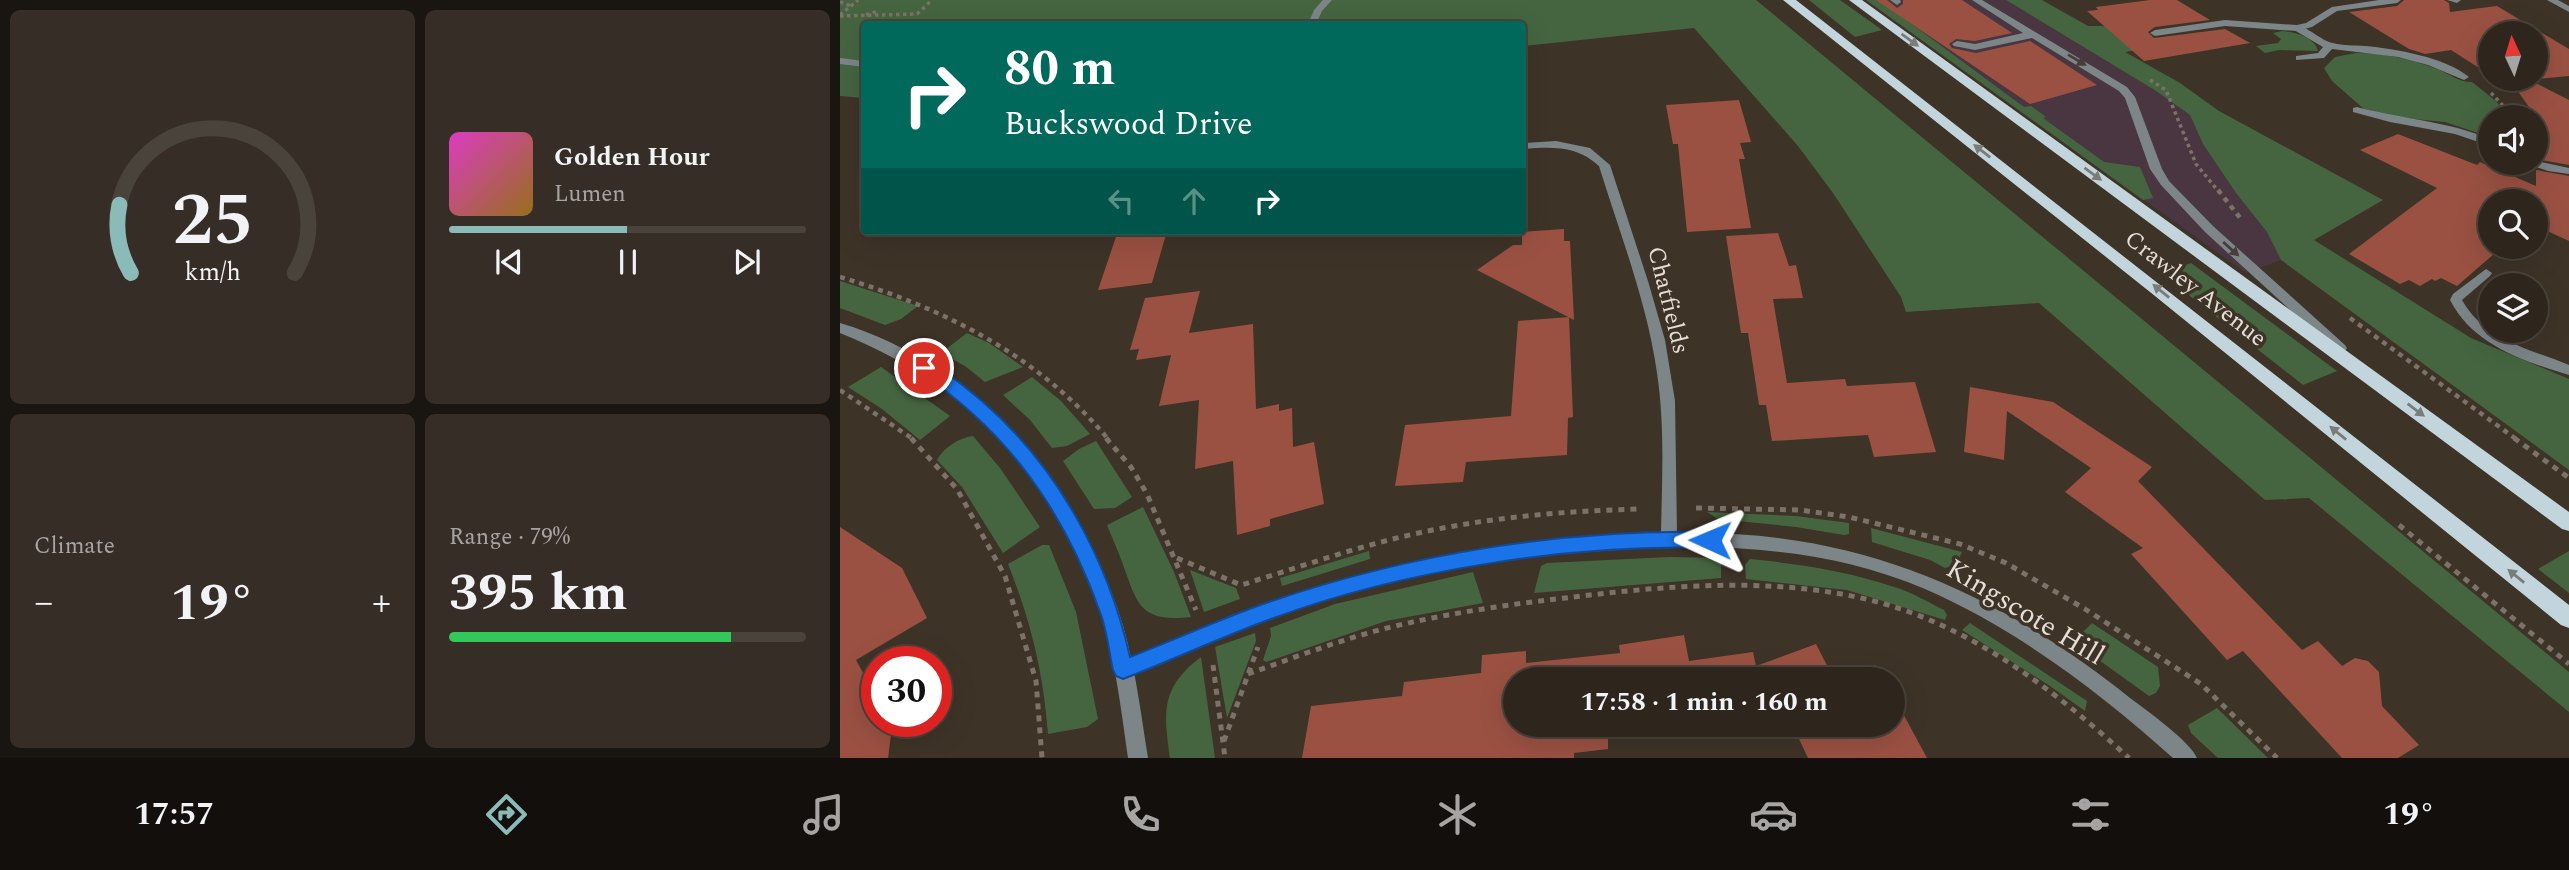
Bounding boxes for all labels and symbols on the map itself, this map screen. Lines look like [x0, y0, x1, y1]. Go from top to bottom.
north arrow [2478, 21, 2548, 91]
one-way arrow [1901, 33, 1919, 47]
one-way arrow [2068, 54, 2087, 66]
one-way arrow [1973, 143, 1991, 158]
one-way arrow [2084, 167, 2102, 182]
street label: Crawley Avenue [2116, 222, 2274, 356]
one-way arrow [2222, 241, 2239, 257]
street label: Chatfields [1637, 243, 1699, 358]
one-way arrow [2152, 284, 2170, 299]
pin [894, 338, 954, 398]
one-way arrow [2407, 402, 2425, 416]
one-way arrow [2330, 426, 2348, 441]
position arrow [1673, 503, 1747, 577]
street label: Kingscote Hill [1938, 548, 2113, 677]
one-way arrow [2507, 568, 2525, 583]
speed limit sign: 30 [861, 646, 952, 737]

